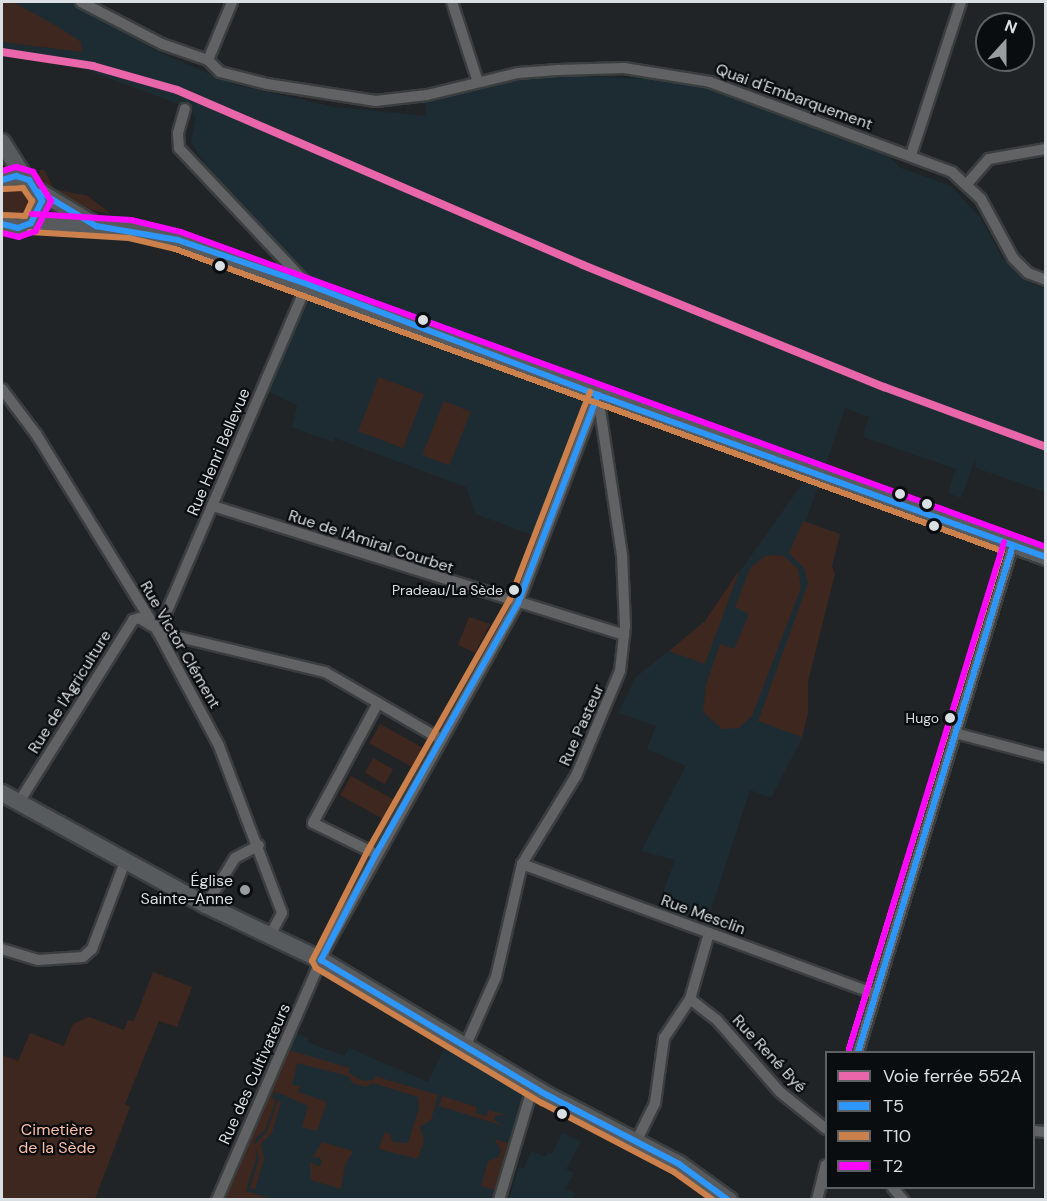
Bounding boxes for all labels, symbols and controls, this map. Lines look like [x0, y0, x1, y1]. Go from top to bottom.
north arrow [975, 12, 1035, 72]
text: N [1002, 15, 1020, 38]
street label: Quai d'Embarquement [713, 60, 875, 134]
unlabelled marker [214, 260, 226, 272]
unlabelled marker [417, 314, 429, 326]
street label: Rue Henri Bellevue [183, 385, 255, 519]
unlabelled marker [894, 488, 906, 500]
unlabelled marker [921, 498, 933, 510]
street label: Rue de l'Amiral Courbet [286, 506, 456, 578]
unlabelled marker [928, 520, 940, 532]
street label: Rue Victor Clément [136, 578, 224, 712]
place label: Pradeau/La Sède [392, 582, 503, 598]
marker: Pradeau/La Sède [508, 584, 520, 596]
street label: Rue de l'Agriculture [24, 627, 116, 757]
street label: Rue Pasteur [555, 681, 609, 769]
place label: Hugo [906, 710, 939, 726]
marker: Hugo [944, 712, 956, 724]
place label: Église Sainte-Anne [141, 871, 233, 909]
marker: Église Sainte-Anne [238, 883, 252, 897]
street label: Rue Mesclin [658, 891, 748, 939]
street label: Rue des Cultivateurs [215, 1000, 295, 1148]
street label: Rue René Byé [728, 1011, 810, 1097]
legend [825, 1051, 1035, 1189]
text: Voie ferrée 552A [883, 1064, 1022, 1088]
text: T5 [883, 1094, 904, 1118]
unlabelled marker [556, 1108, 568, 1120]
park label: Cimetière de la Sède [18, 1120, 96, 1158]
text: T10 [883, 1124, 911, 1148]
text: T2 [883, 1154, 903, 1178]

